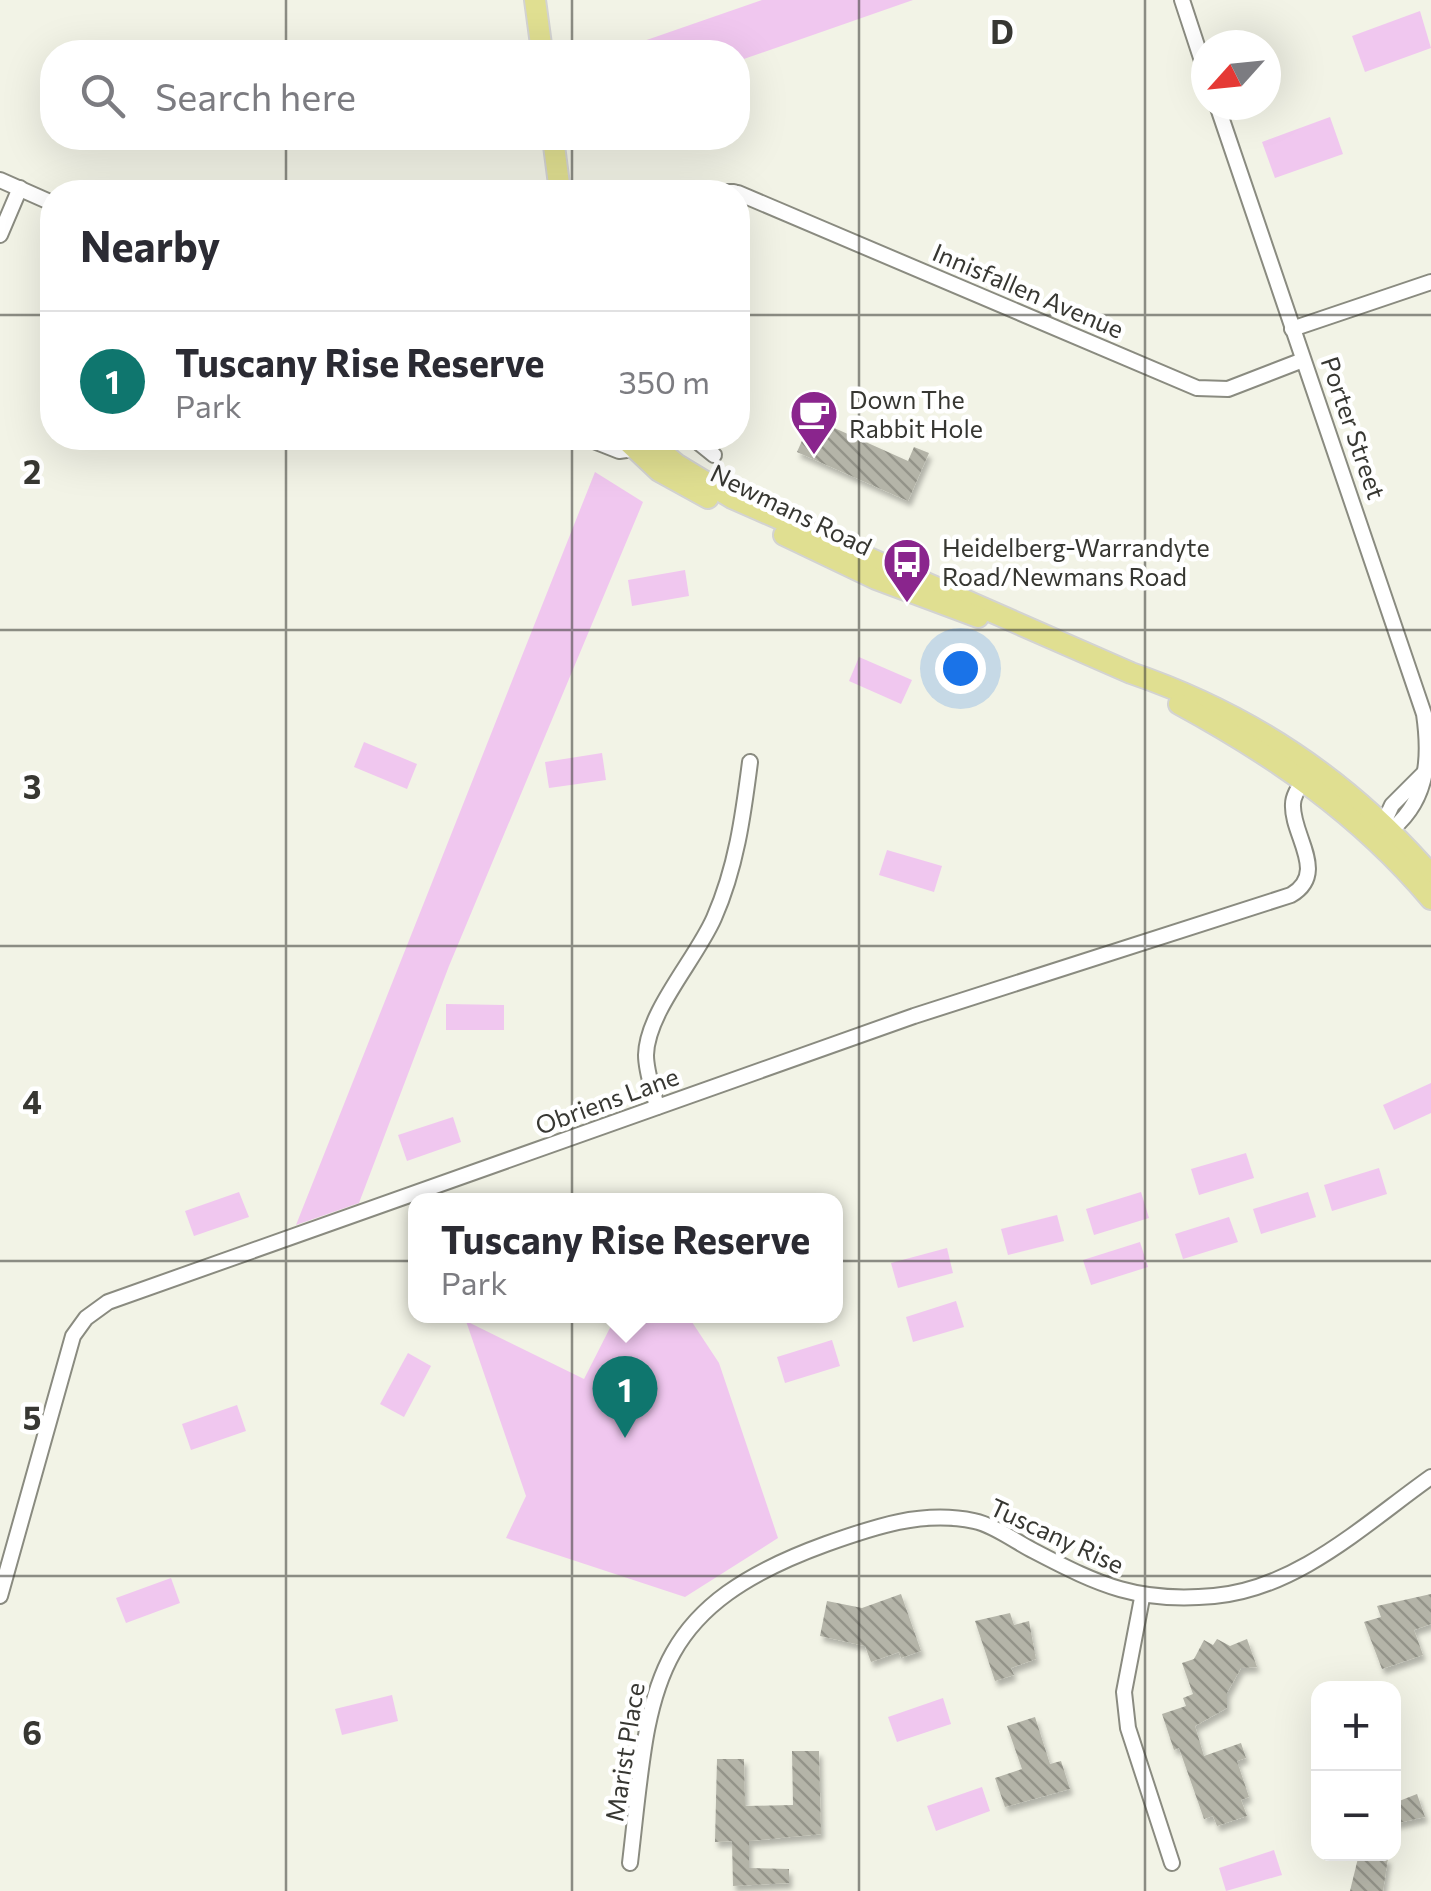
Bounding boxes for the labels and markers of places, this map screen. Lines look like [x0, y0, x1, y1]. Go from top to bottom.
place label: Down The Rabbit Hole [849, 384, 983, 443]
cafe icon: Down The Rabbit Hole [788, 388, 840, 456]
place label: Heidelberg-Warrandyte Road/Newmans Road [942, 532, 1210, 591]
bus stop icon: Heidelberg-Warrandyte Road/Newmans Road [881, 536, 933, 604]
pin: 1 [592, 1356, 658, 1438]

